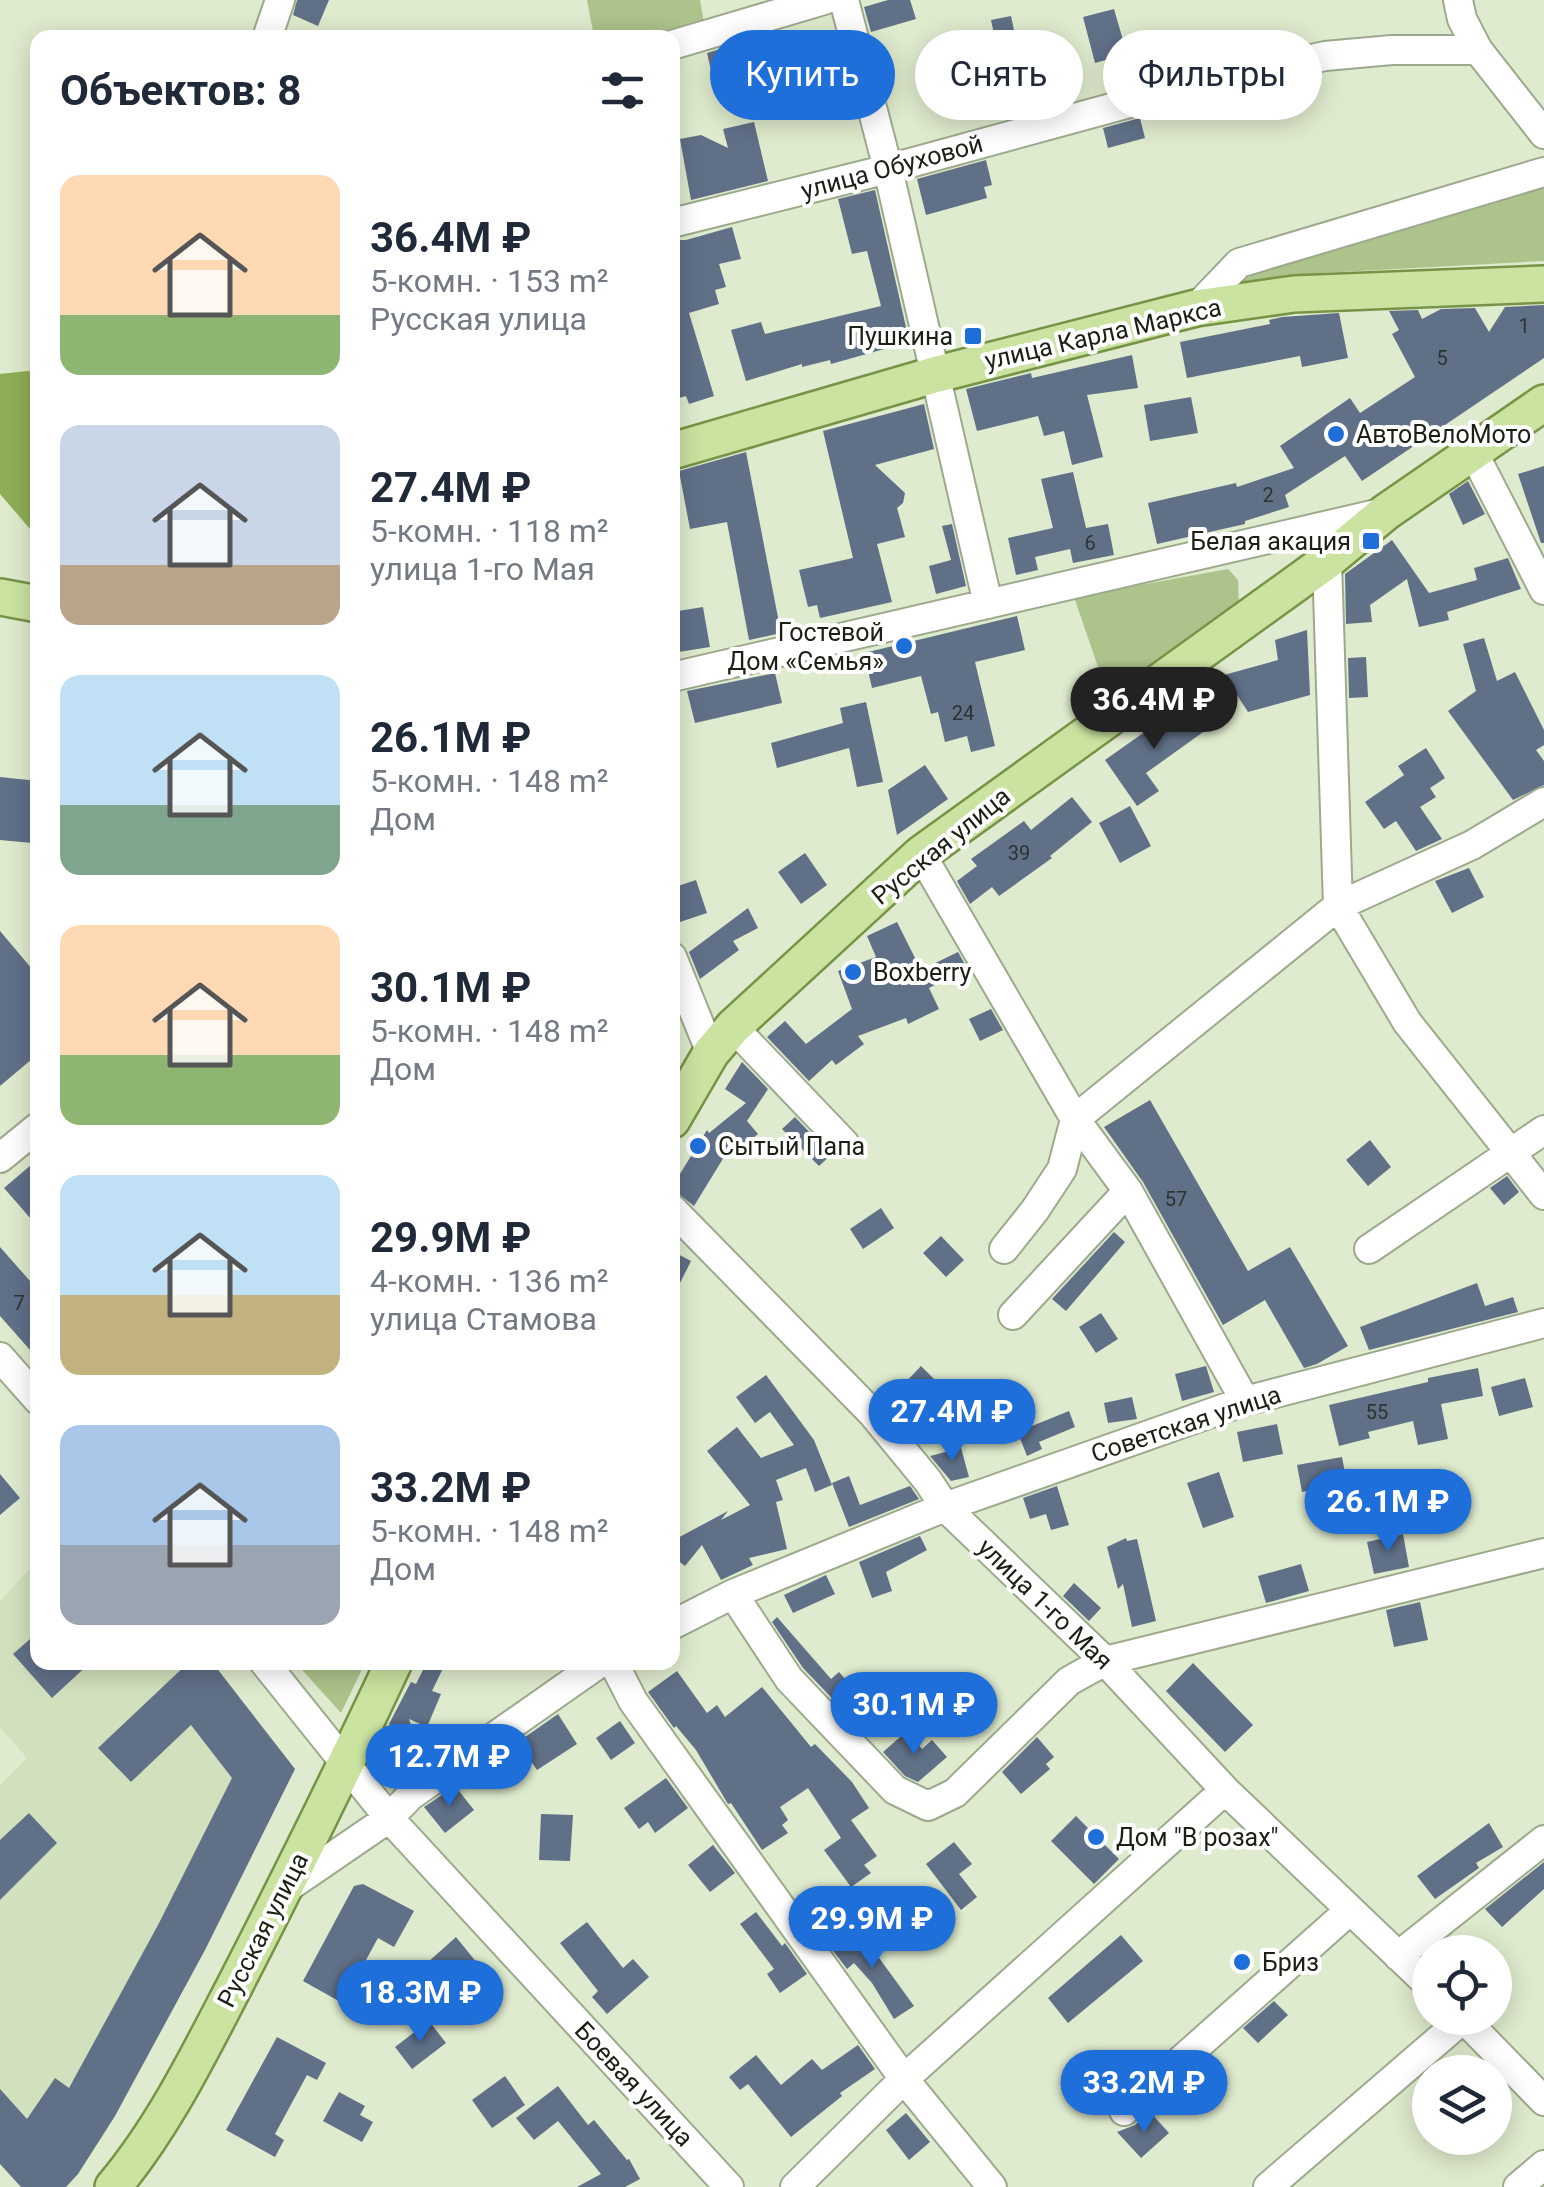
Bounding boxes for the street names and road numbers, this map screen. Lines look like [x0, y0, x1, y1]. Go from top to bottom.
street label: улица Обуховой [798, 129, 986, 205]
street label: улица Карла Маркса [982, 293, 1224, 375]
street label: Русская улица [866, 781, 1016, 911]
street label: Советская улица [1087, 1380, 1285, 1468]
street label: улица 1-го Мая [972, 1533, 1118, 1675]
street label: Русская улица [212, 1848, 314, 2012]
street label: Боевая улица [569, 2016, 699, 2152]

